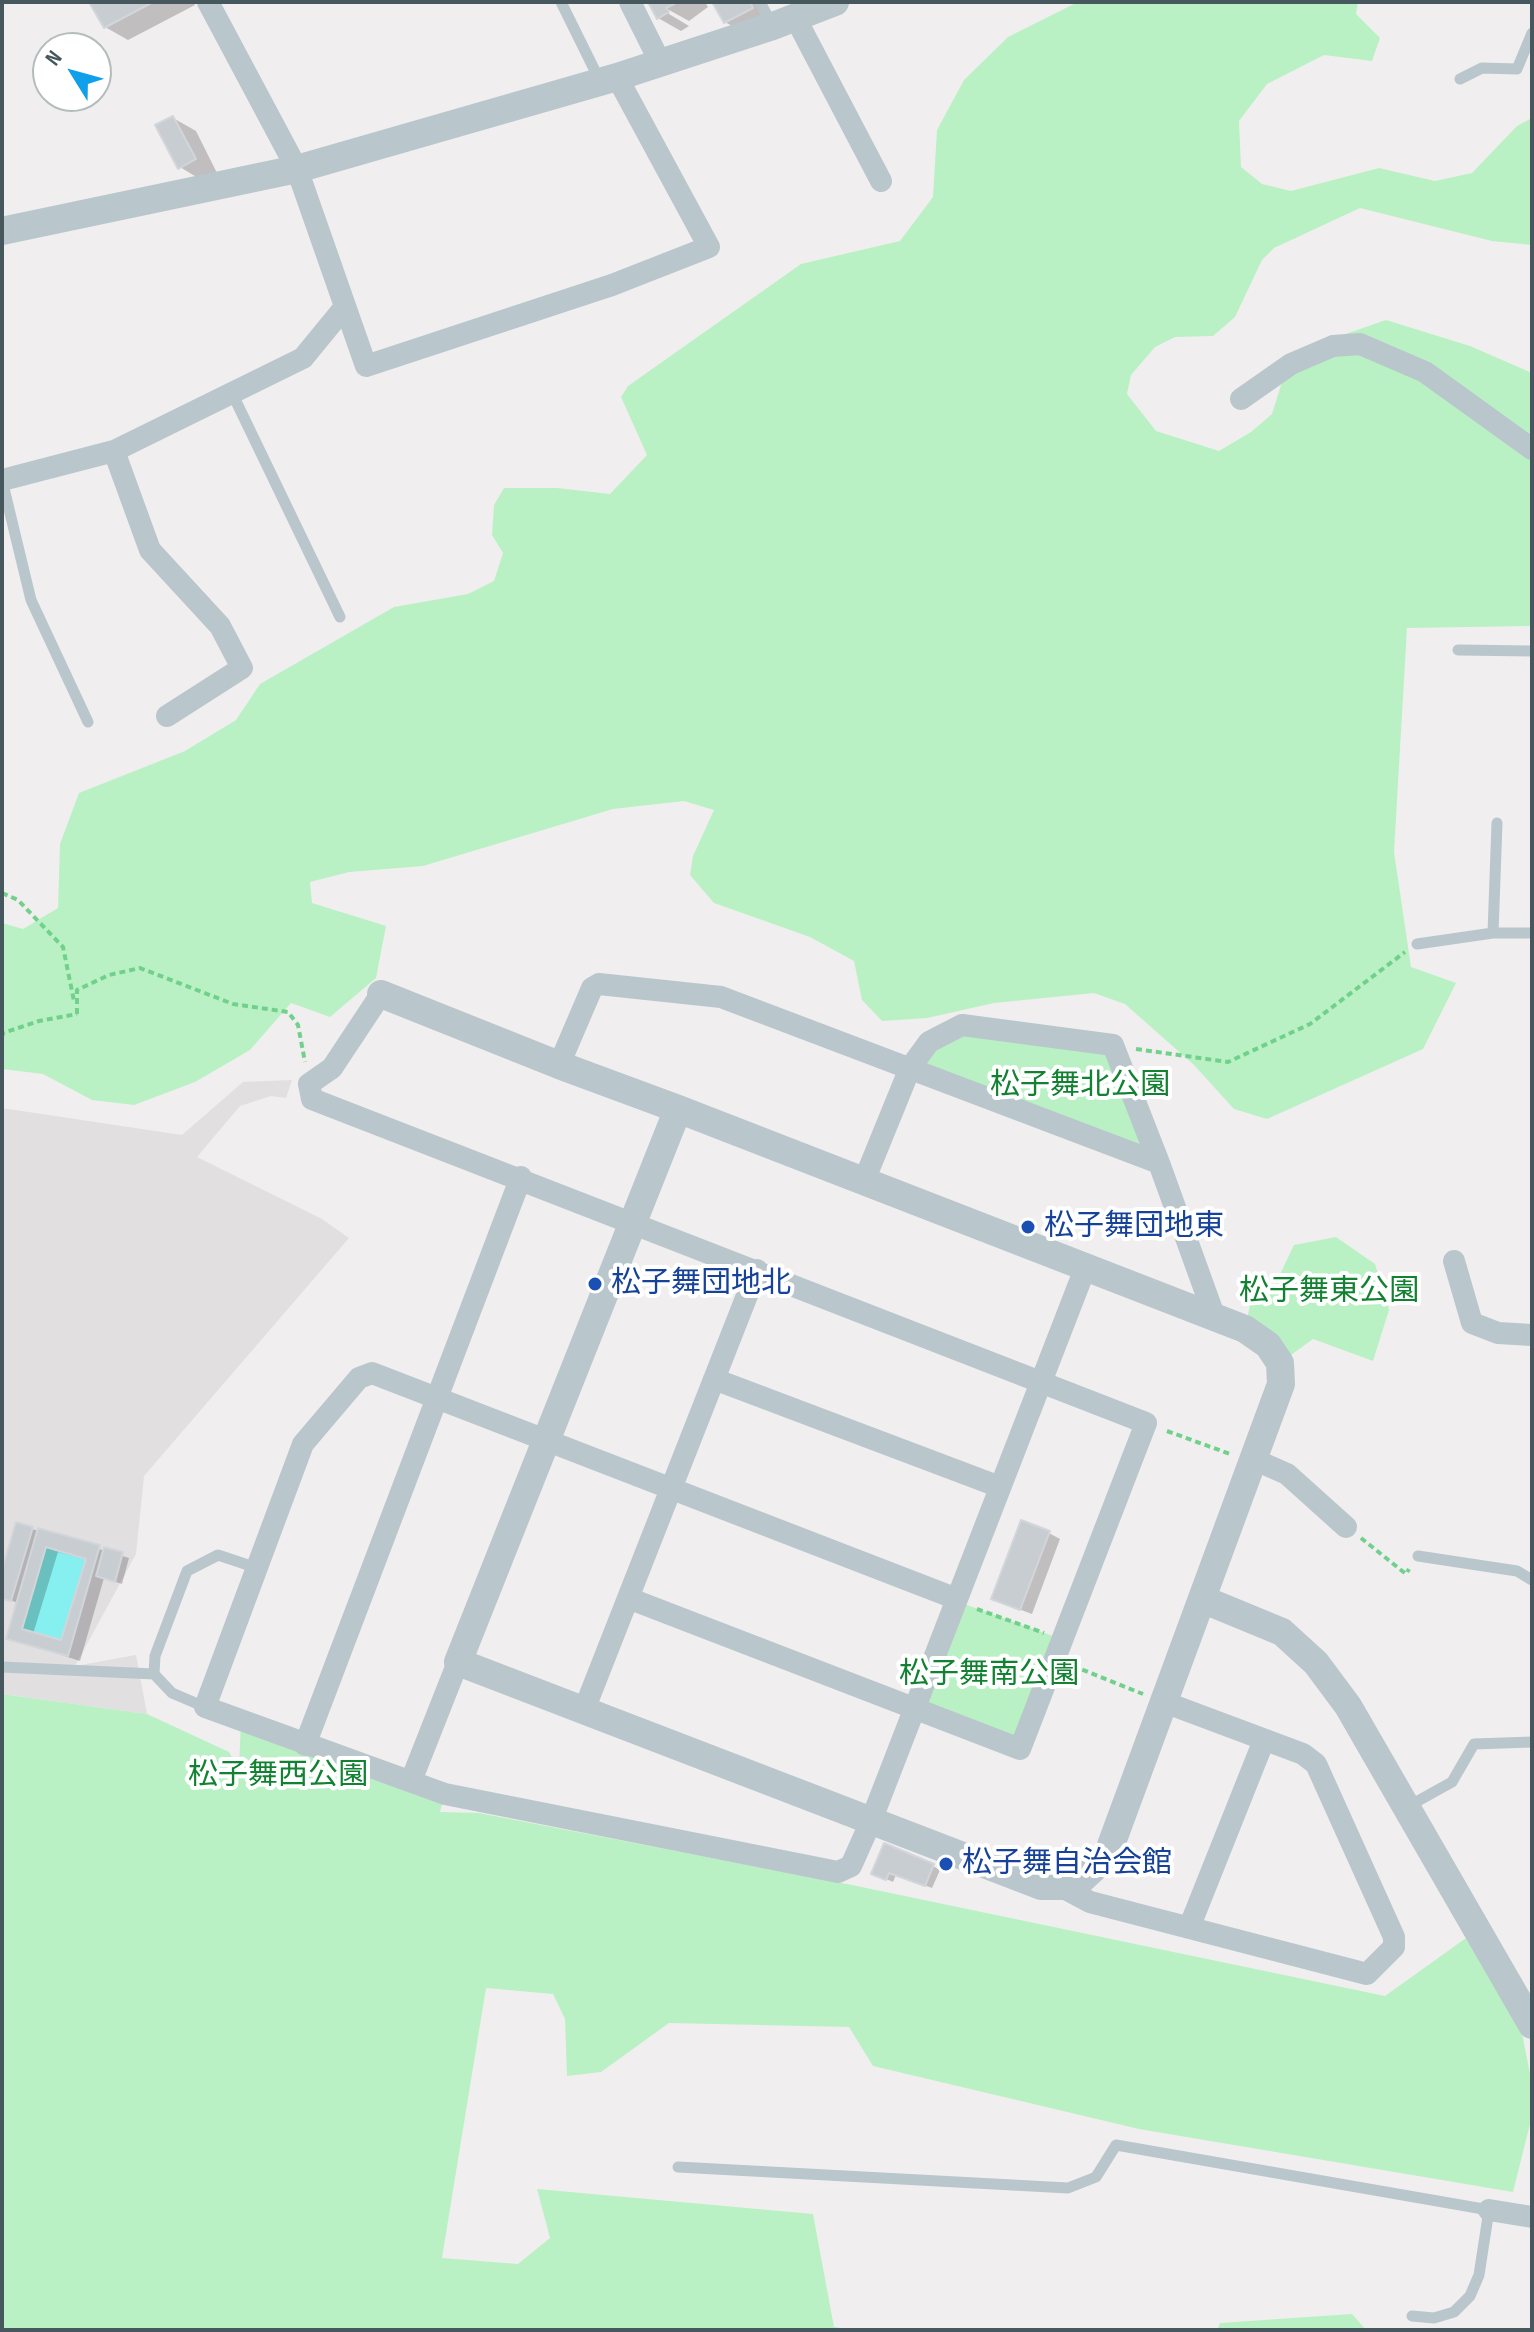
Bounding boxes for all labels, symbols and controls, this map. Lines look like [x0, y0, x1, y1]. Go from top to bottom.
north arrow [32, 32, 112, 112]
text: N [40, 46, 68, 71]
park label: 松子舞北公園 [990, 1068, 1170, 1104]
place label: 松子舞団地東 [1044, 1209, 1224, 1245]
marker: 松子舞団地東 [1019, 1218, 1037, 1236]
place label: 松子舞団地北 [611, 1266, 791, 1302]
park label: 松子舞東公園 [1239, 1274, 1419, 1310]
marker: 松子舞団地北 [586, 1275, 604, 1293]
park label: 松子舞南公園 [899, 1657, 1079, 1693]
park label: 松子舞西公園 [188, 1758, 368, 1794]
place label: 松子舞自治会館 [962, 1846, 1172, 1882]
marker: 松子舞自治会館 [937, 1855, 955, 1873]

